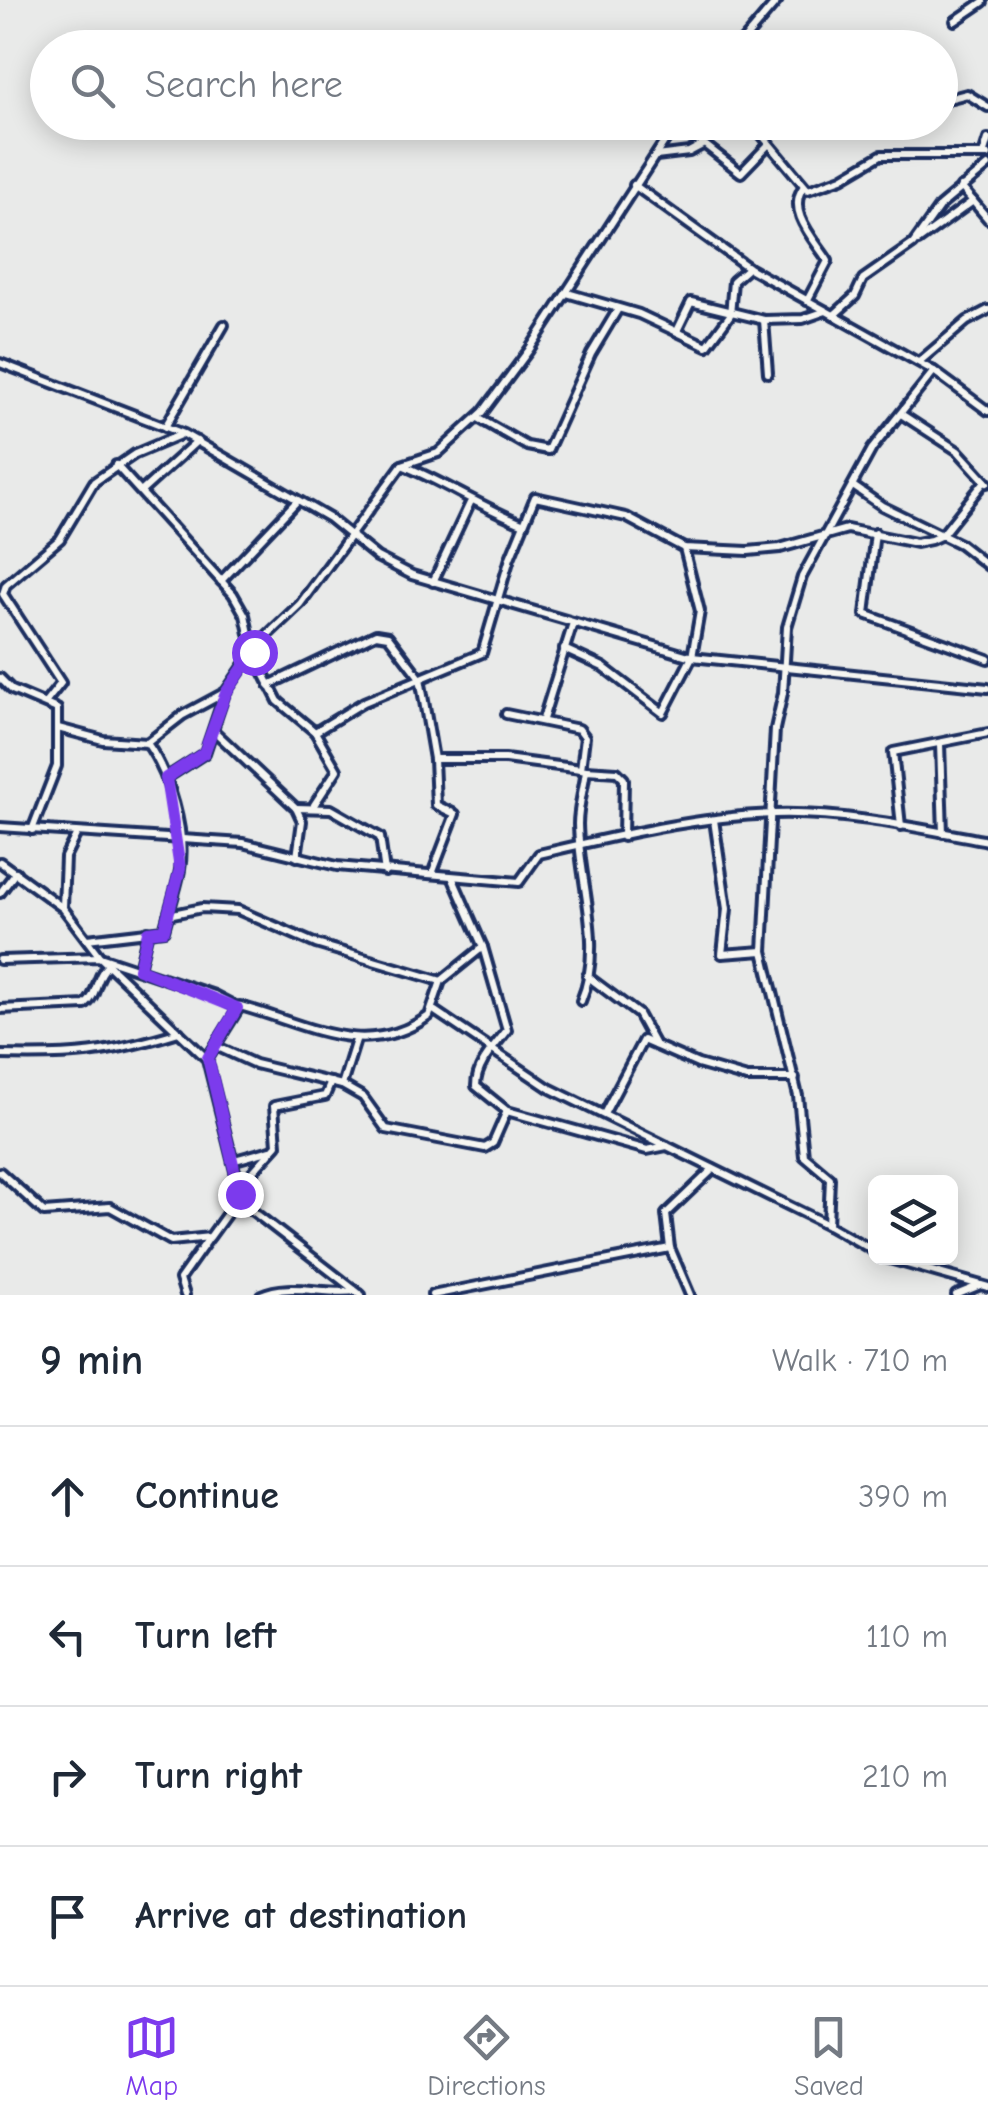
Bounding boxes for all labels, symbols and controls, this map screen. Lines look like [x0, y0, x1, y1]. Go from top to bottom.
search box [30, 30, 958, 140]
icon: search [65, 58, 120, 113]
text: Search here [145, 63, 343, 107]
route start [232, 630, 278, 676]
route end [218, 1172, 264, 1218]
map controls [868, 1175, 958, 1265]
button: layers [868, 1175, 958, 1265]
text: 9 min [40, 1336, 143, 1385]
text: Walk · 710 m [772, 1342, 948, 1379]
icon: ahead [40, 1469, 95, 1524]
text: Continue [135, 1474, 279, 1518]
text: 390 m [858, 1478, 948, 1515]
icon: left [40, 1609, 95, 1664]
text: Turn left [135, 1614, 276, 1658]
text: 110 m [866, 1618, 948, 1655]
icon: right [40, 1749, 95, 1804]
text: Turn right [135, 1754, 302, 1798]
text: 210 m [862, 1758, 948, 1795]
icon: arrive [40, 1889, 95, 1944]
text: Arrive at destination [135, 1894, 467, 1938]
tab: Map [124, 2010, 179, 2102]
tab: Directions [427, 2010, 546, 2102]
tab: Saved [794, 2010, 864, 2102]

